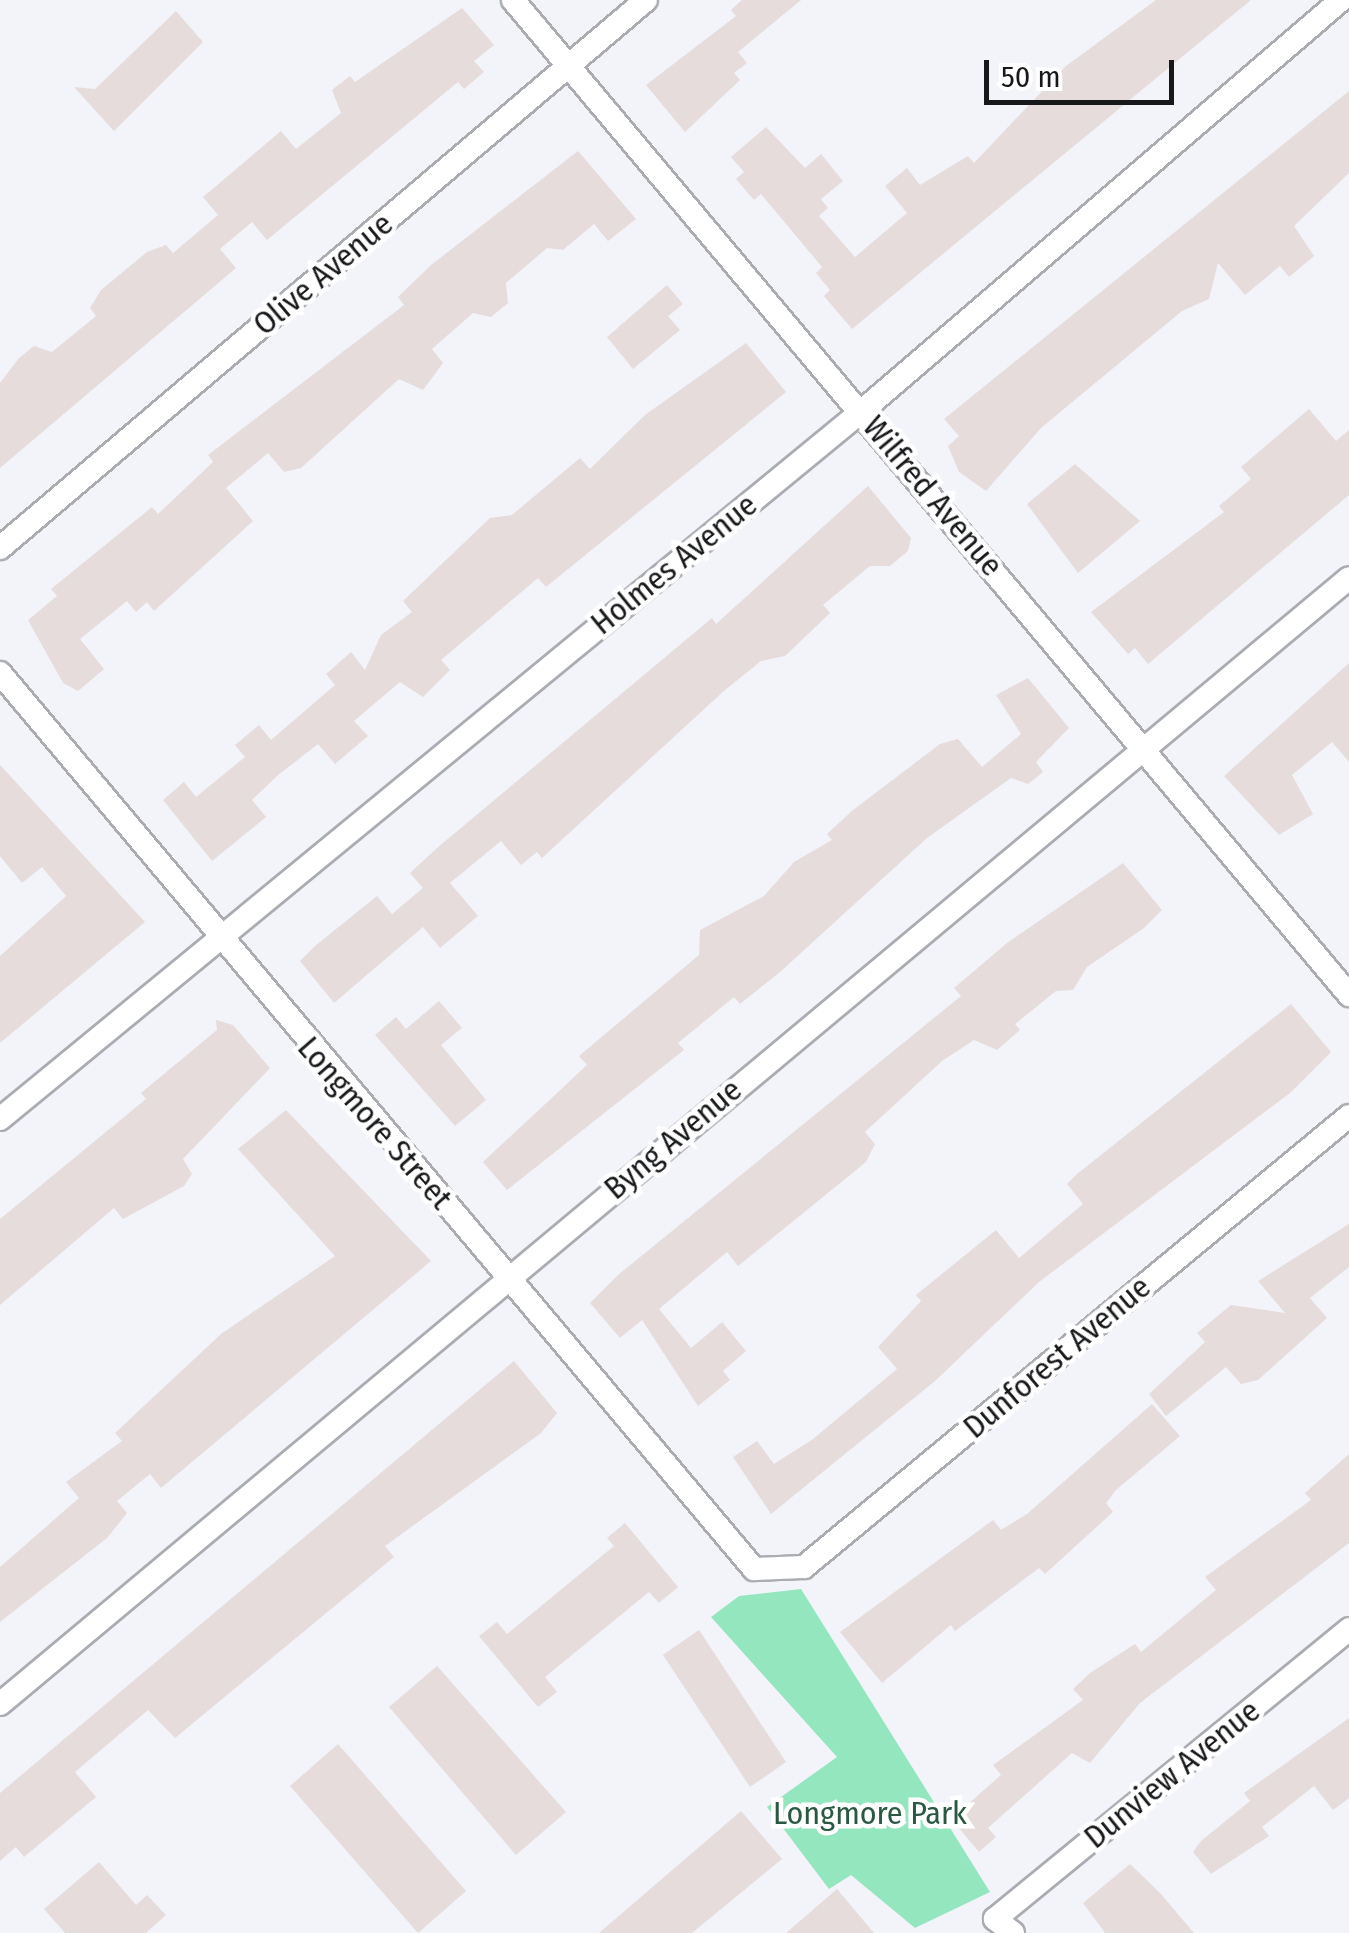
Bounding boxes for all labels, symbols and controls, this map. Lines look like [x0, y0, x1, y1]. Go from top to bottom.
scale bar [989, 40, 1179, 102]
text: 50 m [1001, 59, 1061, 95]
street label: Olive Avenue [245, 205, 401, 343]
street label: Wilfred Avenue [855, 408, 1011, 584]
street label: Holmes Avenue [583, 485, 765, 643]
street label: Longmore Street [290, 1029, 460, 1217]
street label: Byng Avenue [597, 1071, 749, 1207]
street label: Dunforest Avenue [956, 1268, 1158, 1446]
street label: Dunview Avenue [1076, 1692, 1268, 1856]
park label: Longmore Park [773, 1794, 967, 1832]

